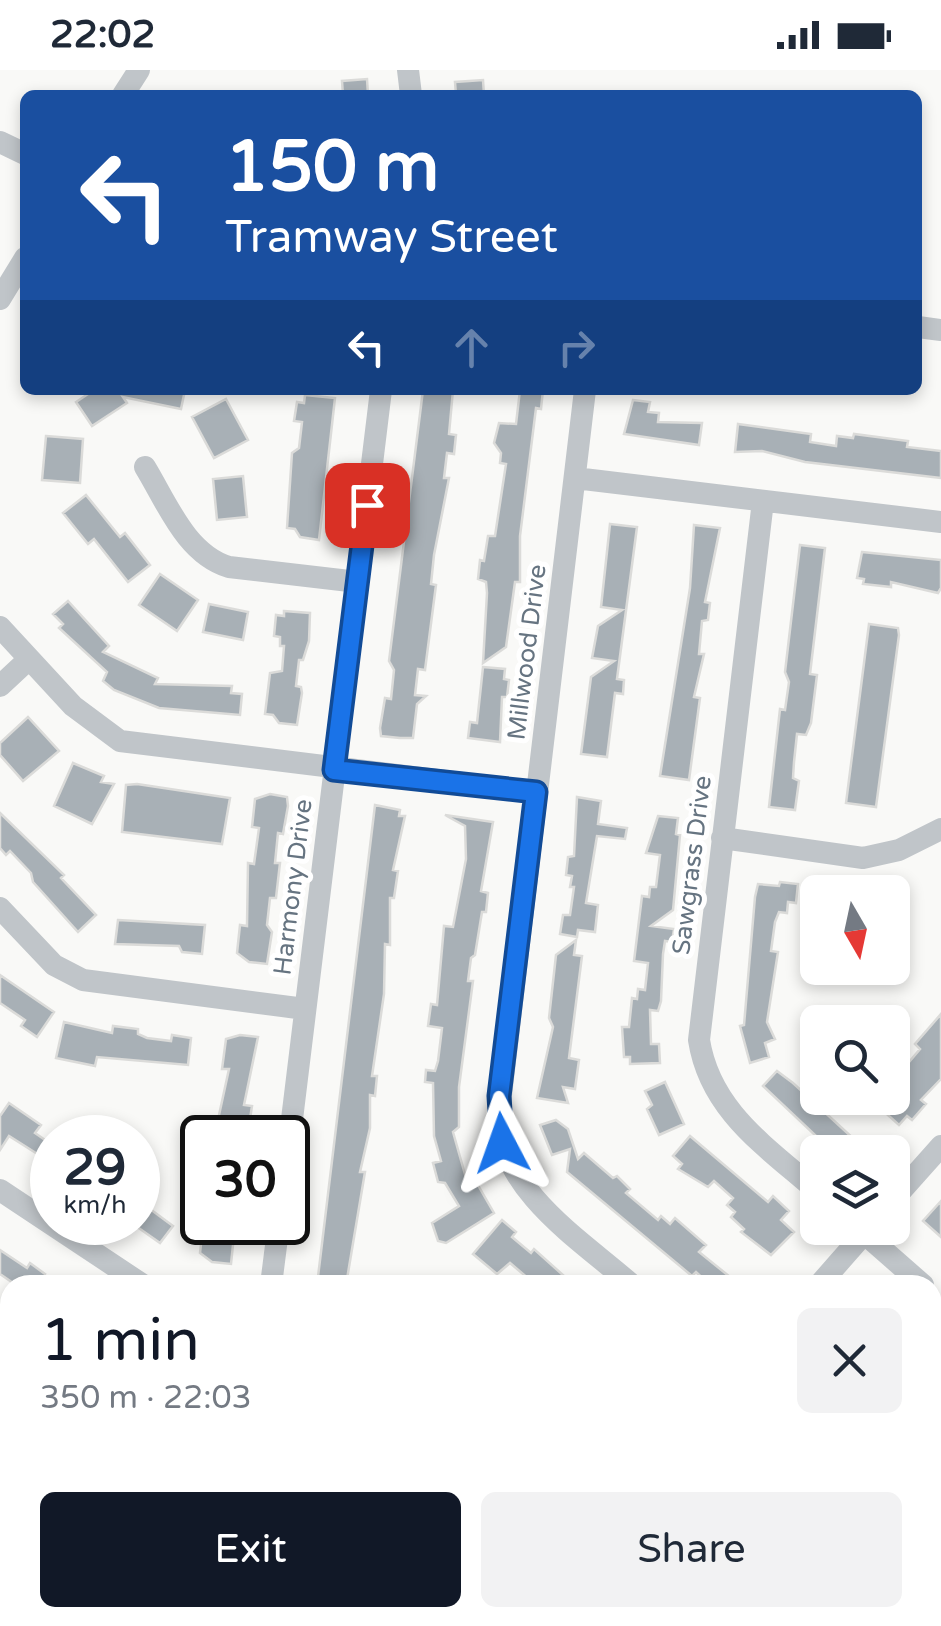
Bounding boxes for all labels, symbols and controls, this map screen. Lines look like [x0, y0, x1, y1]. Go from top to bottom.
text: 22:02 [50, 12, 155, 58]
text: 150 m [225, 126, 439, 210]
icon: left [60, 130, 190, 260]
text: Tramway Street [225, 211, 558, 265]
icon: left [339, 320, 394, 375]
icon: ahead [444, 320, 499, 375]
icon: right [549, 320, 604, 375]
pin [325, 463, 410, 548]
icon: arrive [340, 478, 395, 533]
street label: Millwood Drive [501, 563, 553, 742]
street label: Sawgrass Drive [666, 774, 718, 956]
street label: Harmony Drive [267, 797, 319, 977]
north arrow [800, 875, 910, 985]
map controls [800, 875, 910, 1245]
button: search [800, 1005, 910, 1115]
position arrow [450, 1091, 554, 1195]
speed limit sign: 30 [180, 1115, 310, 1245]
button: layers [800, 1135, 910, 1245]
text: 29 [64, 1138, 126, 1198]
text: km/h [64, 1190, 126, 1220]
text: 1 min [40, 1305, 200, 1377]
button: close [797, 1308, 902, 1413]
text: 350 m · 22:03 [40, 1379, 252, 1417]
button: Exit [40, 1492, 461, 1607]
button: Share [481, 1492, 902, 1607]

